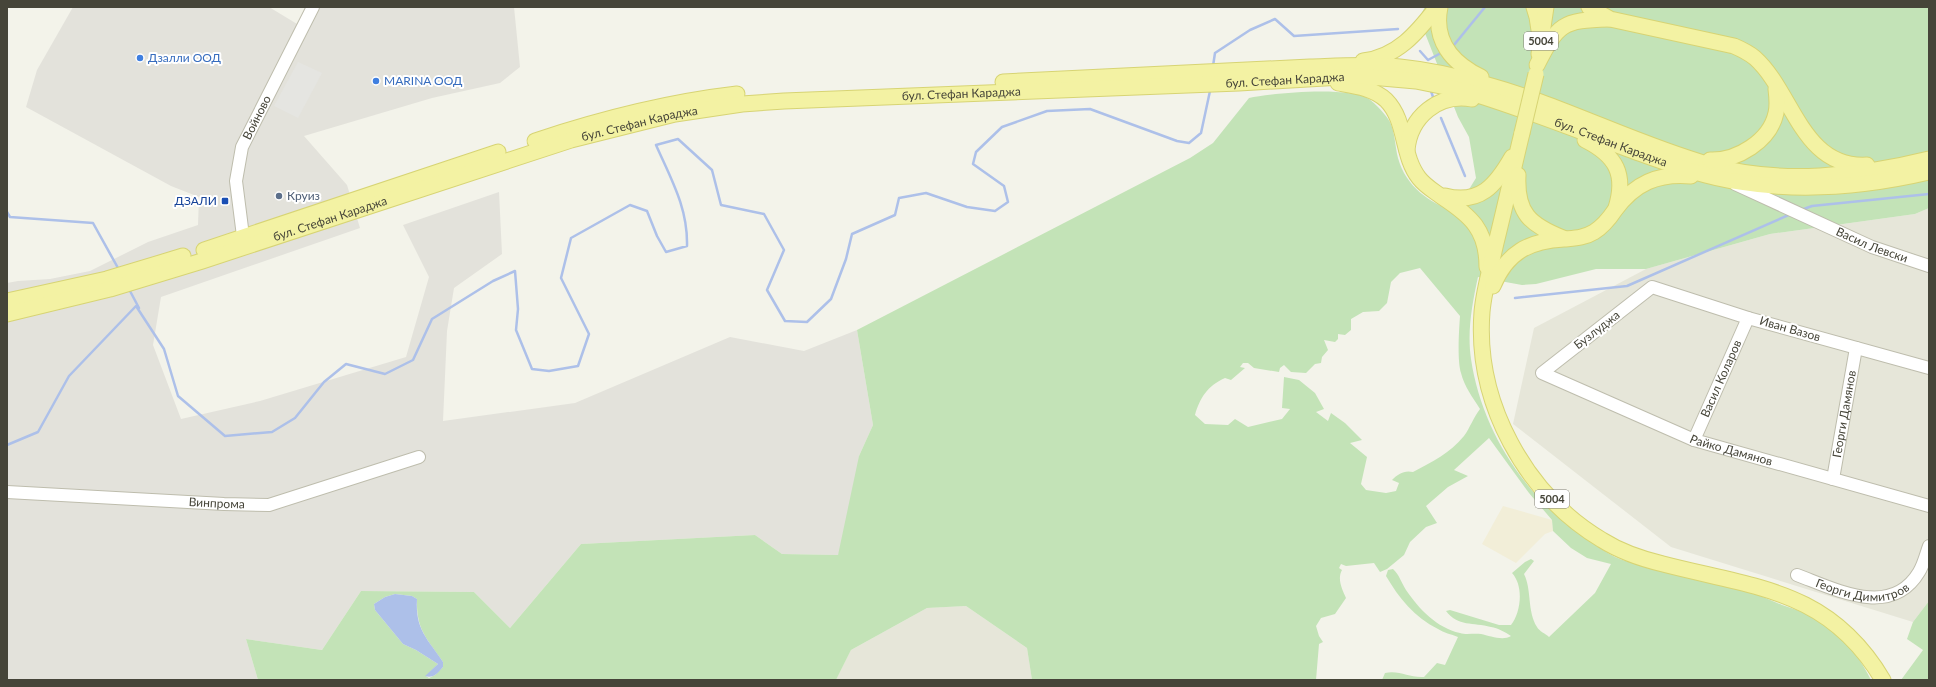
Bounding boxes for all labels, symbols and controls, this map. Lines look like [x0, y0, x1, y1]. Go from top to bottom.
road number: 5004 [1524, 32, 1558, 50]
place label: Дзалли ООД [148, 50, 222, 65]
marker: Дзалли ООД [135, 53, 145, 63]
street label: бул. Стефан Караджа [1225, 69, 1345, 91]
place label: MARINA ООД [384, 73, 463, 88]
marker: MARINA ООД [371, 76, 381, 86]
street label: бул. Стефан Караджа [901, 84, 1021, 103]
street label: Войново [239, 93, 274, 142]
street label: бул. Стефан Караджа [580, 103, 699, 144]
street label: бул. Стефан Караджа [1553, 114, 1669, 169]
place label: Круиз [287, 188, 320, 203]
marker: Круиз [274, 191, 284, 201]
place label: ДЗАЛИ [175, 193, 217, 208]
street label: бул. Стефан Караджа [271, 193, 389, 244]
marker: ДЗАЛИ [220, 196, 230, 206]
street label: Васил Левски [1834, 224, 1910, 265]
street label: Бузлуджа [1571, 307, 1623, 352]
street label: Иван Вазов [1758, 313, 1822, 344]
street label: Васил Коларов [1697, 337, 1744, 420]
street label: Георги Дамянов [1829, 369, 1859, 459]
street label: Райко Дамянов [1688, 431, 1774, 469]
road number: 5004 [1535, 490, 1569, 508]
street label: Винпрома [188, 494, 245, 511]
street label: Георги Димитров [1814, 575, 1912, 604]

